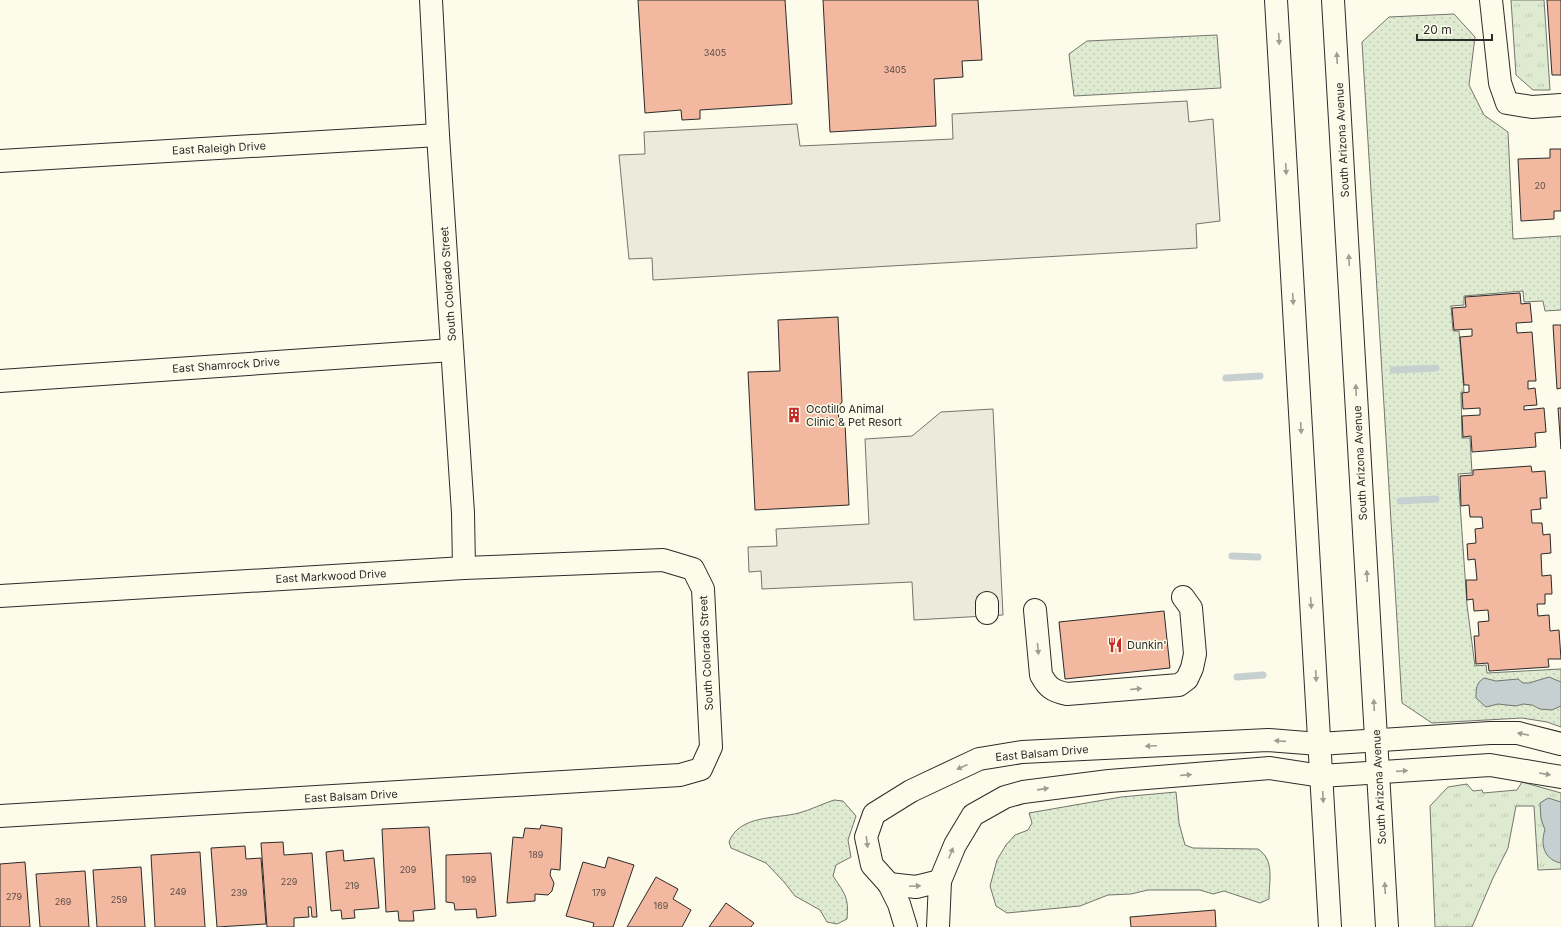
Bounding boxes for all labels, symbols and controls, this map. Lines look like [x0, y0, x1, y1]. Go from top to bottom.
scale bar [1417, 16, 1492, 42]
text: 20 m [1423, 22, 1452, 37]
one-way arrow [1275, 33, 1282, 45]
house number: 3405 [704, 47, 726, 58]
one-way arrow [1333, 52, 1340, 64]
house number: 3405 [884, 64, 906, 75]
street label: South Arizona Avenue [1332, 82, 1352, 198]
street label: East Raleigh Drive [172, 139, 266, 157]
one-way arrow [1283, 163, 1289, 176]
house number: 20 [1534, 180, 1546, 191]
street label: South Colorado Street [437, 226, 459, 342]
one-way arrow [1345, 254, 1352, 266]
one-way arrow [1290, 293, 1297, 305]
street label: East Shamrock Drive [172, 354, 280, 376]
one-way arrow [1353, 384, 1360, 396]
place label: Ocotillo Animal Clinic & Pet Resort [806, 402, 902, 429]
street label: South Arizona Avenue [1350, 405, 1370, 521]
building icon: Ocotillo Animal Clinic & Pet Resort [785, 406, 803, 424]
one-way arrow [1298, 422, 1304, 435]
street label: East Markwood Drive [275, 566, 387, 586]
one-way arrow [1363, 570, 1370, 582]
street label: South Colorado Street [696, 595, 716, 711]
one-way arrow [1308, 597, 1315, 609]
restaurant icon: Dunkin' [1106, 636, 1124, 654]
place label: Dunkin' [1127, 638, 1166, 652]
one-way arrow [1034, 643, 1041, 655]
one-way arrow [1312, 670, 1319, 682]
one-way arrow [1130, 686, 1142, 692]
one-way arrow [1371, 699, 1378, 711]
street label: South Arizona Avenue [1369, 729, 1389, 845]
one-way arrow [1517, 731, 1529, 737]
one-way arrow [1274, 737, 1286, 744]
street label: East Balsam Drive [995, 742, 1089, 764]
one-way arrow [1145, 742, 1157, 749]
one-way arrow [957, 764, 968, 770]
one-way arrow [1396, 767, 1408, 774]
one-way arrow [1180, 771, 1192, 778]
one-way arrow [1539, 771, 1551, 777]
one-way arrow [1037, 786, 1049, 793]
street label: East Balsam Drive [304, 787, 398, 805]
one-way arrow [1319, 791, 1326, 803]
one-way arrow [864, 836, 870, 848]
one-way arrow [949, 846, 955, 858]
house number: 189 [529, 849, 544, 860]
house number: 209 [400, 864, 417, 875]
house number: 199 [462, 874, 477, 885]
house number: 229 [281, 876, 298, 887]
house number: 219 [345, 880, 360, 891]
one-way arrow [1382, 881, 1388, 894]
one-way arrow [909, 883, 921, 890]
house number: 249 [170, 886, 187, 897]
house number: 239 [231, 887, 248, 898]
house number: 179 [592, 887, 607, 898]
house number: 279 [6, 891, 22, 902]
house number: 259 [111, 894, 128, 905]
house number: 269 [55, 896, 72, 907]
house number: 169 [654, 900, 669, 911]

